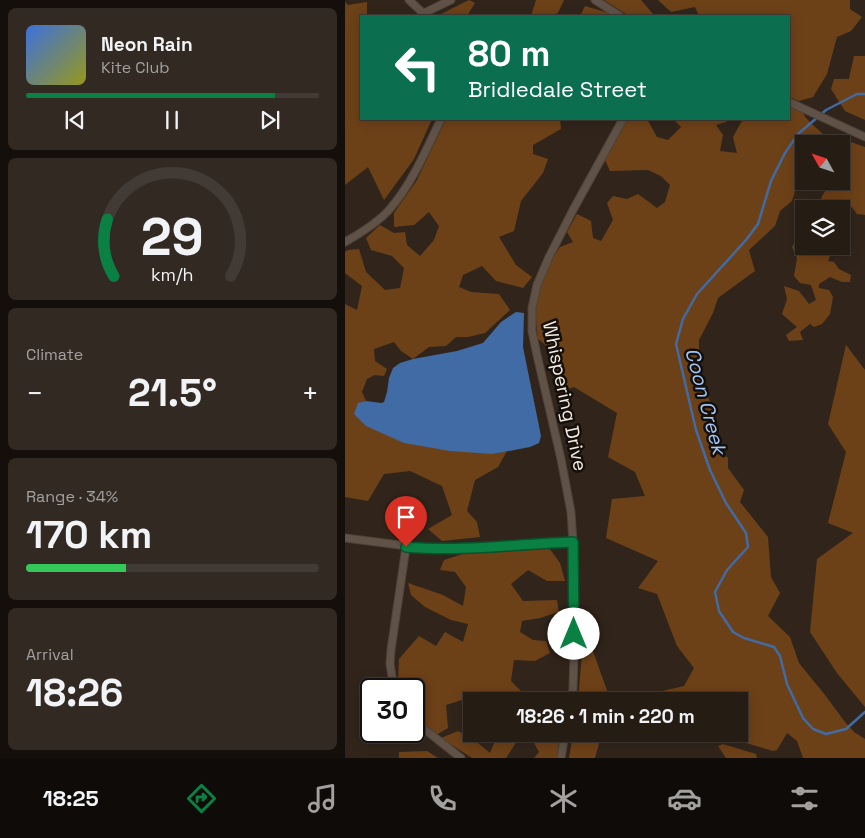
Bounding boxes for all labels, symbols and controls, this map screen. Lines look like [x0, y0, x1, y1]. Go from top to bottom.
text: Neon Rain [101, 32, 193, 57]
text: 80 m [468, 32, 550, 76]
icon: left [385, 35, 450, 100]
text: Kite Club [101, 57, 170, 78]
text: Bridledale Street [468, 75, 647, 103]
icon: previous [61, 106, 89, 134]
icon: pause [158, 106, 186, 134]
icon: next [256, 106, 284, 134]
north arrow [795, 135, 850, 190]
map controls [795, 135, 850, 255]
button: layers [795, 200, 850, 255]
text: 29 [141, 204, 204, 270]
text: km/h [151, 263, 194, 286]
street label: Whispering Drive [537, 319, 593, 473]
text: Climate [26, 344, 83, 365]
water label: Coon Creek [679, 345, 733, 459]
text: 21.5° [128, 369, 217, 417]
text: − [26, 375, 43, 411]
text: + [302, 375, 319, 411]
text: Range · 34% [26, 486, 118, 507]
pin [385, 496, 427, 547]
icon: arrive [392, 503, 420, 531]
text: 170 km [26, 511, 152, 559]
position arrow [547, 607, 599, 659]
text: Arrival [26, 644, 74, 665]
text: 18:26 [26, 669, 123, 717]
speed limit sign: 30 [360, 678, 425, 743]
text: 18:26 · 1 min · 220 m [516, 704, 695, 729]
icon: directions [184, 781, 219, 816]
icon: music [305, 781, 340, 816]
icon: phone [425, 781, 460, 816]
icon: climate [546, 781, 581, 816]
icon: car [667, 781, 702, 816]
icon: filters [787, 781, 822, 816]
text: 18:25 [43, 784, 99, 812]

